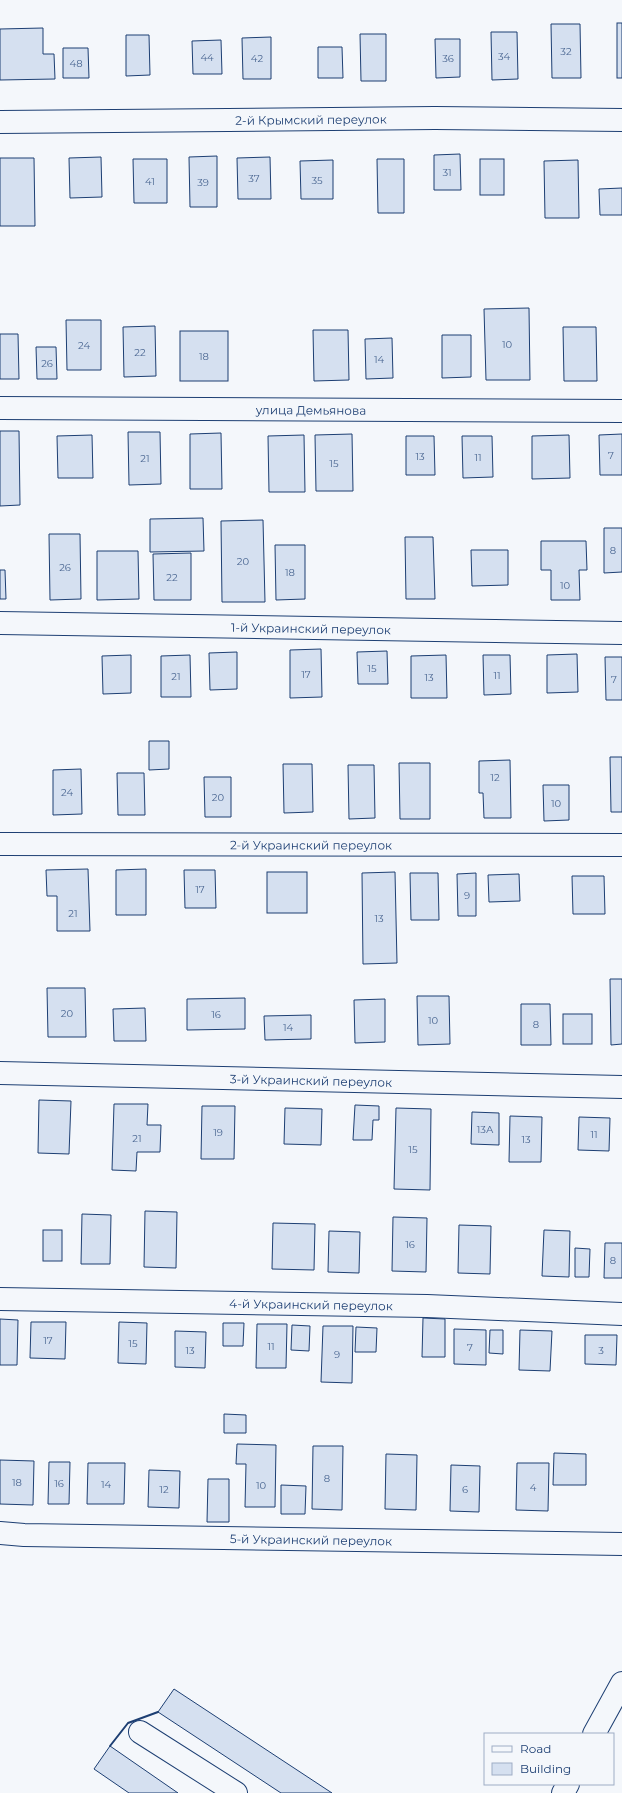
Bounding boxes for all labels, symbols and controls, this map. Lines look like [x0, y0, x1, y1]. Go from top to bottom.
house number: 32 [560, 45, 572, 58]
house number: 34 [498, 50, 511, 63]
house number: 44 [200, 51, 214, 64]
house number: 42 [251, 52, 263, 65]
house number: 36 [442, 52, 454, 65]
house number: 48 [69, 57, 83, 70]
street label: 2-й Крымский переулок [235, 111, 387, 127]
house number: 31 [442, 166, 452, 179]
house number: 37 [248, 172, 260, 185]
house number: 35 [311, 174, 323, 187]
house number: 41 [145, 175, 155, 188]
house number: 39 [197, 176, 209, 189]
house number: 10 [502, 338, 512, 351]
house number: 24 [78, 339, 90, 352]
house number: 22 [134, 346, 146, 359]
house number: 18 [199, 350, 209, 363]
house number: 14 [374, 353, 384, 366]
house number: 26 [41, 357, 53, 370]
street label: улица Демьянова [255, 402, 366, 417]
house number: 7 [608, 449, 614, 462]
house number: 13 [415, 450, 425, 463]
house number: 11 [474, 451, 482, 464]
house number: 21 [140, 452, 150, 465]
house number: 15 [329, 457, 339, 470]
house number: 8 [610, 544, 616, 557]
house number: 20 [237, 555, 250, 568]
house number: 26 [59, 561, 71, 574]
house number: 18 [285, 566, 295, 579]
house number: 22 [166, 571, 178, 584]
house number: 10 [560, 579, 570, 592]
street label: 1-й Украинский переулок [231, 619, 391, 637]
house number: 15 [367, 662, 377, 675]
house number: 17 [301, 668, 311, 681]
house number: 11 [493, 669, 501, 682]
house number: 21 [171, 670, 181, 683]
house number: 13 [424, 671, 434, 684]
house number: 7 [611, 673, 617, 686]
house number: 12 [490, 771, 500, 784]
house number: 24 [61, 786, 73, 799]
house number: 20 [212, 791, 225, 804]
house number: 10 [551, 797, 561, 810]
street label: 2-й Украинский переулок [230, 837, 392, 852]
house number: 17 [195, 883, 205, 896]
house number: 9 [464, 889, 470, 902]
house number: 21 [68, 907, 78, 920]
house number: 13 [374, 912, 384, 925]
house number: 20 [61, 1007, 74, 1020]
house number: 16 [211, 1008, 221, 1021]
house number: 10 [428, 1014, 438, 1027]
house number: 8 [533, 1018, 539, 1031]
house number: 14 [283, 1021, 293, 1034]
street label: 3-й Украинский переулок [230, 1071, 392, 1089]
house number: 13А [477, 1123, 494, 1136]
house number: 19 [213, 1126, 223, 1139]
house number: 11 [590, 1128, 598, 1141]
house number: 21 [132, 1132, 142, 1145]
house number: 13 [521, 1133, 531, 1146]
house number: 15 [408, 1143, 418, 1156]
house number: 16 [405, 1238, 415, 1251]
house number: 8 [610, 1254, 616, 1267]
street label: 4-й Украинский переулок [229, 1295, 393, 1313]
house number: 17 [43, 1334, 53, 1347]
house number: 15 [128, 1337, 138, 1350]
house number: 11 [267, 1340, 275, 1353]
house number: 7 [467, 1341, 473, 1354]
house number: 13 [185, 1344, 195, 1357]
house number: 3 [598, 1344, 604, 1357]
house number: 9 [334, 1348, 340, 1361]
house number: 8 [324, 1472, 330, 1485]
house number: 18 [12, 1476, 22, 1489]
house number: 16 [54, 1477, 64, 1490]
house number: 14 [101, 1478, 111, 1491]
house number: 10 [256, 1479, 266, 1492]
house number: 4 [530, 1481, 537, 1494]
house number: 12 [159, 1483, 169, 1496]
house number: 6 [462, 1483, 468, 1496]
street label: 5-й Украинский переулок [230, 1531, 392, 1548]
legend [484, 1733, 614, 1785]
text: Road [520, 1741, 551, 1756]
text: Building [520, 1761, 571, 1776]

